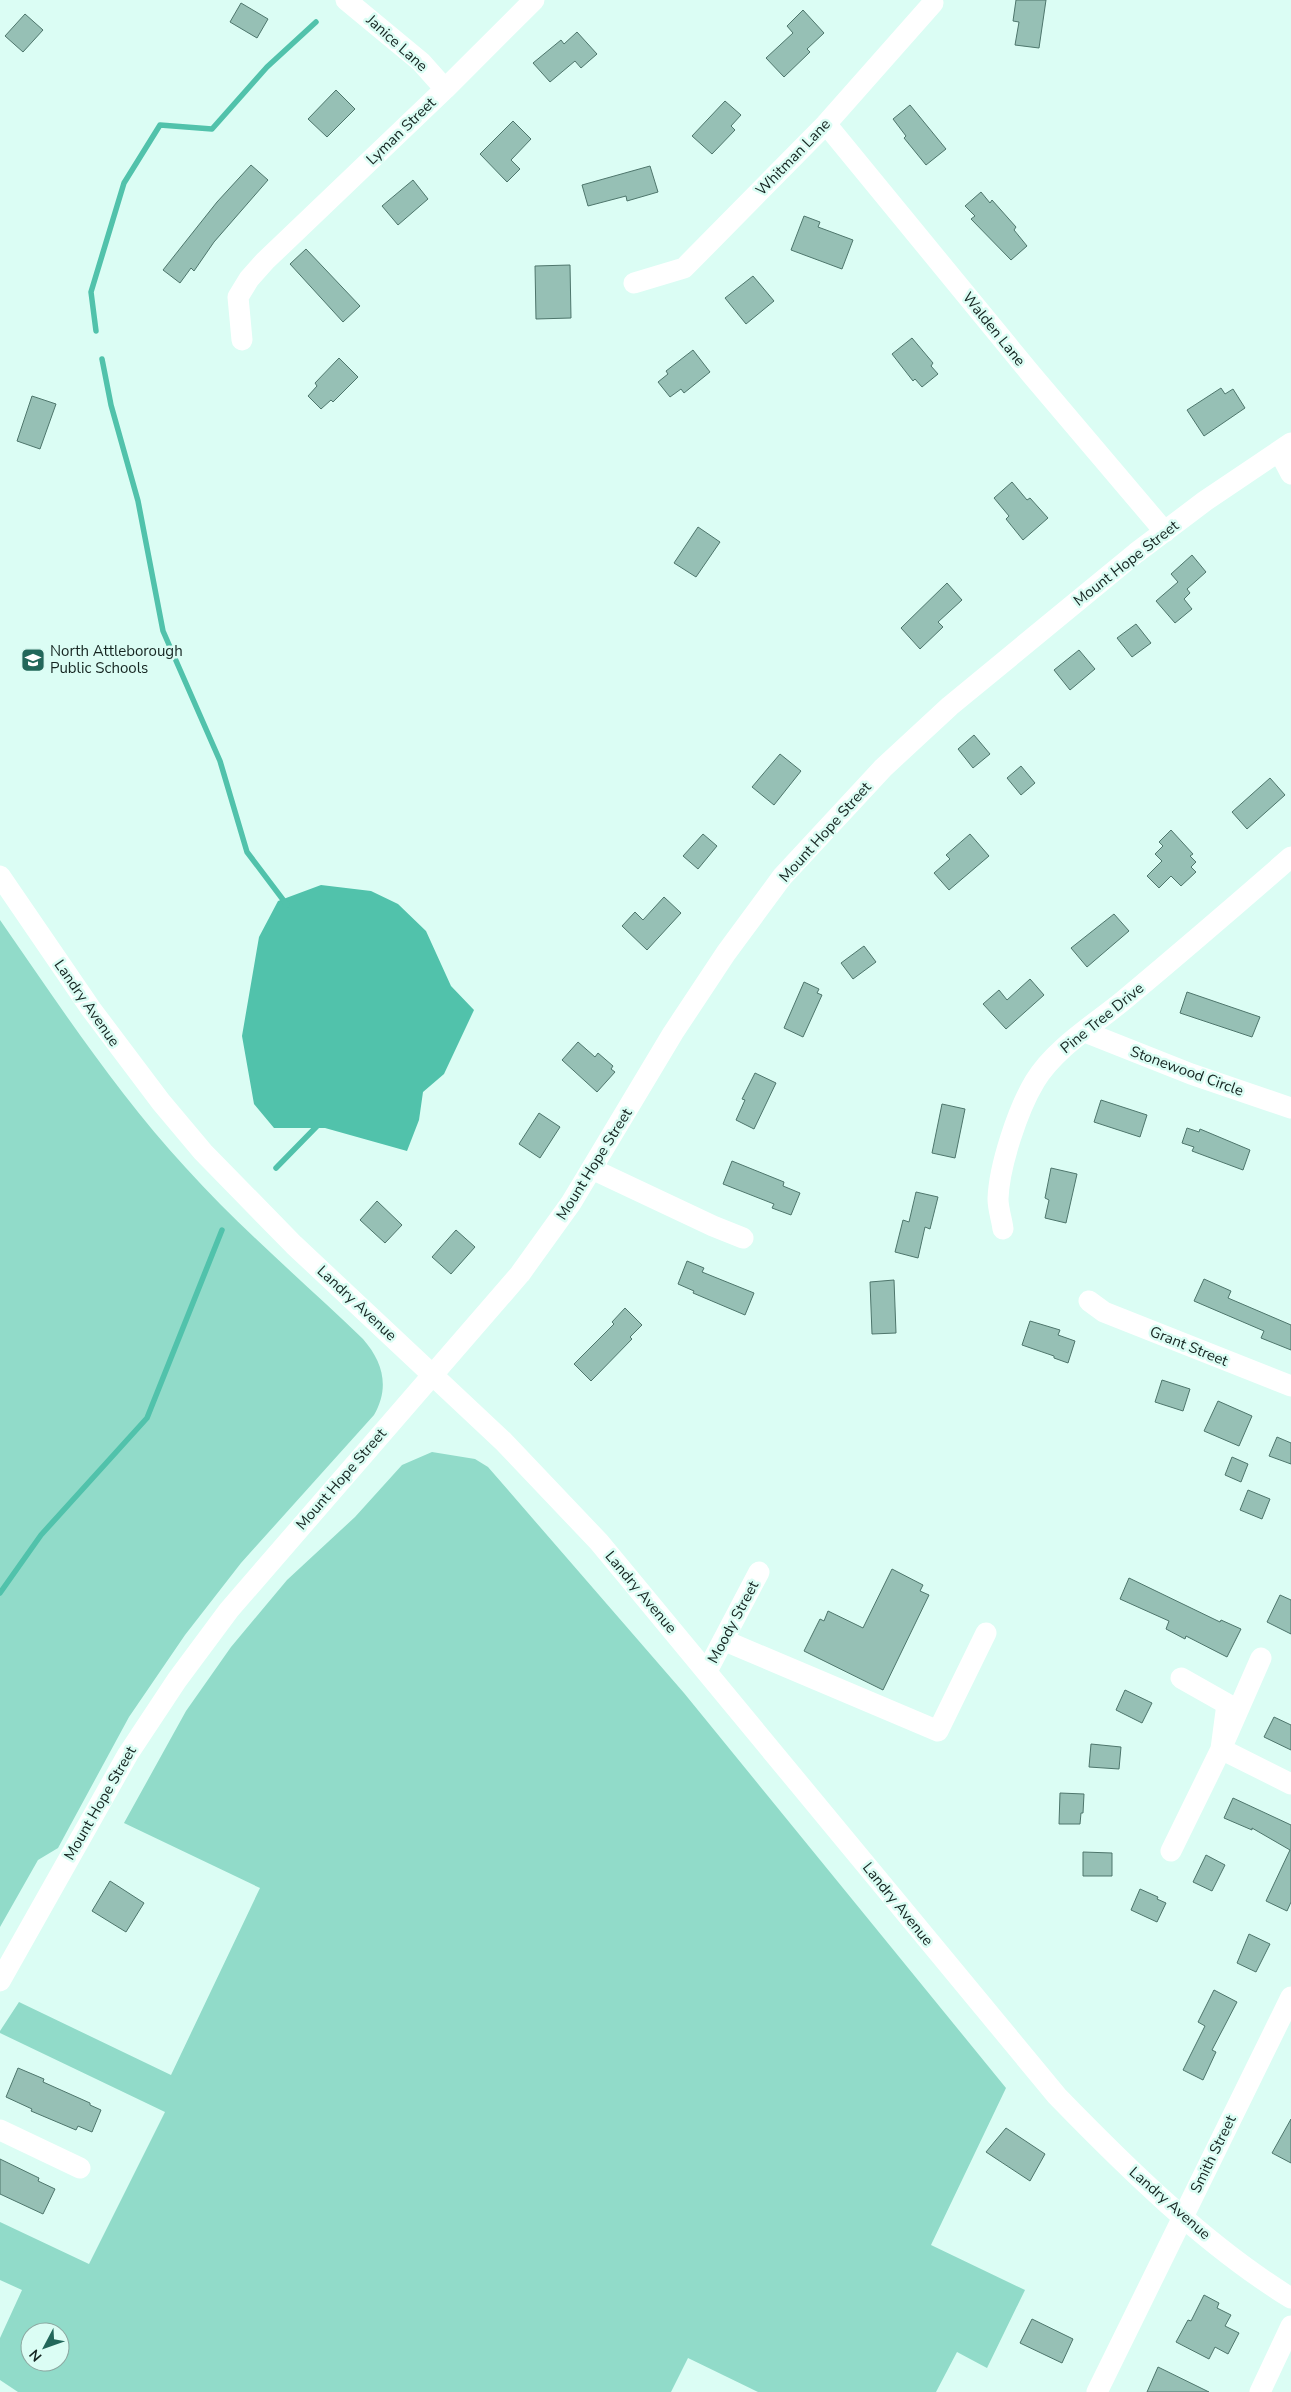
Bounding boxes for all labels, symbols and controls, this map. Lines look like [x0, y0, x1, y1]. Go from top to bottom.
street label: Janice Lane [361, 9, 432, 76]
street label: Lyman Street [362, 92, 441, 169]
street label: Whitman Lane [751, 114, 835, 200]
street label: Walden Lane [958, 288, 1030, 370]
street label: Mount Hope Street [1069, 515, 1183, 610]
place label: North Attleborough Public Schools [50, 641, 183, 678]
school or university icon: North Attleborough Public Schools [20, 647, 46, 673]
street label: Mount Hope Street [775, 777, 876, 886]
street label: Landry Avenue [50, 956, 124, 1050]
street label: Pine Tree Drive [1056, 978, 1148, 1058]
street label: Stonewood Circle [1128, 1041, 1246, 1101]
street label: Mount Hope Street [551, 1104, 637, 1224]
street label: Landry Avenue [313, 1261, 401, 1345]
street label: Grant Street [1147, 1321, 1232, 1371]
street label: Mount Hope Street [291, 1423, 391, 1534]
street label: Landry Avenue [601, 1547, 681, 1637]
street label: Moody Street [703, 1577, 763, 1667]
street label: Mount Hope Street [59, 1742, 141, 1864]
street label: Landry Avenue [858, 1858, 938, 1950]
street label: Smith Street [1186, 2111, 1241, 2196]
street label: Landry Avenue [1125, 2162, 1215, 2244]
north arrow [20, 2322, 70, 2372]
text: N [25, 2345, 46, 2365]

